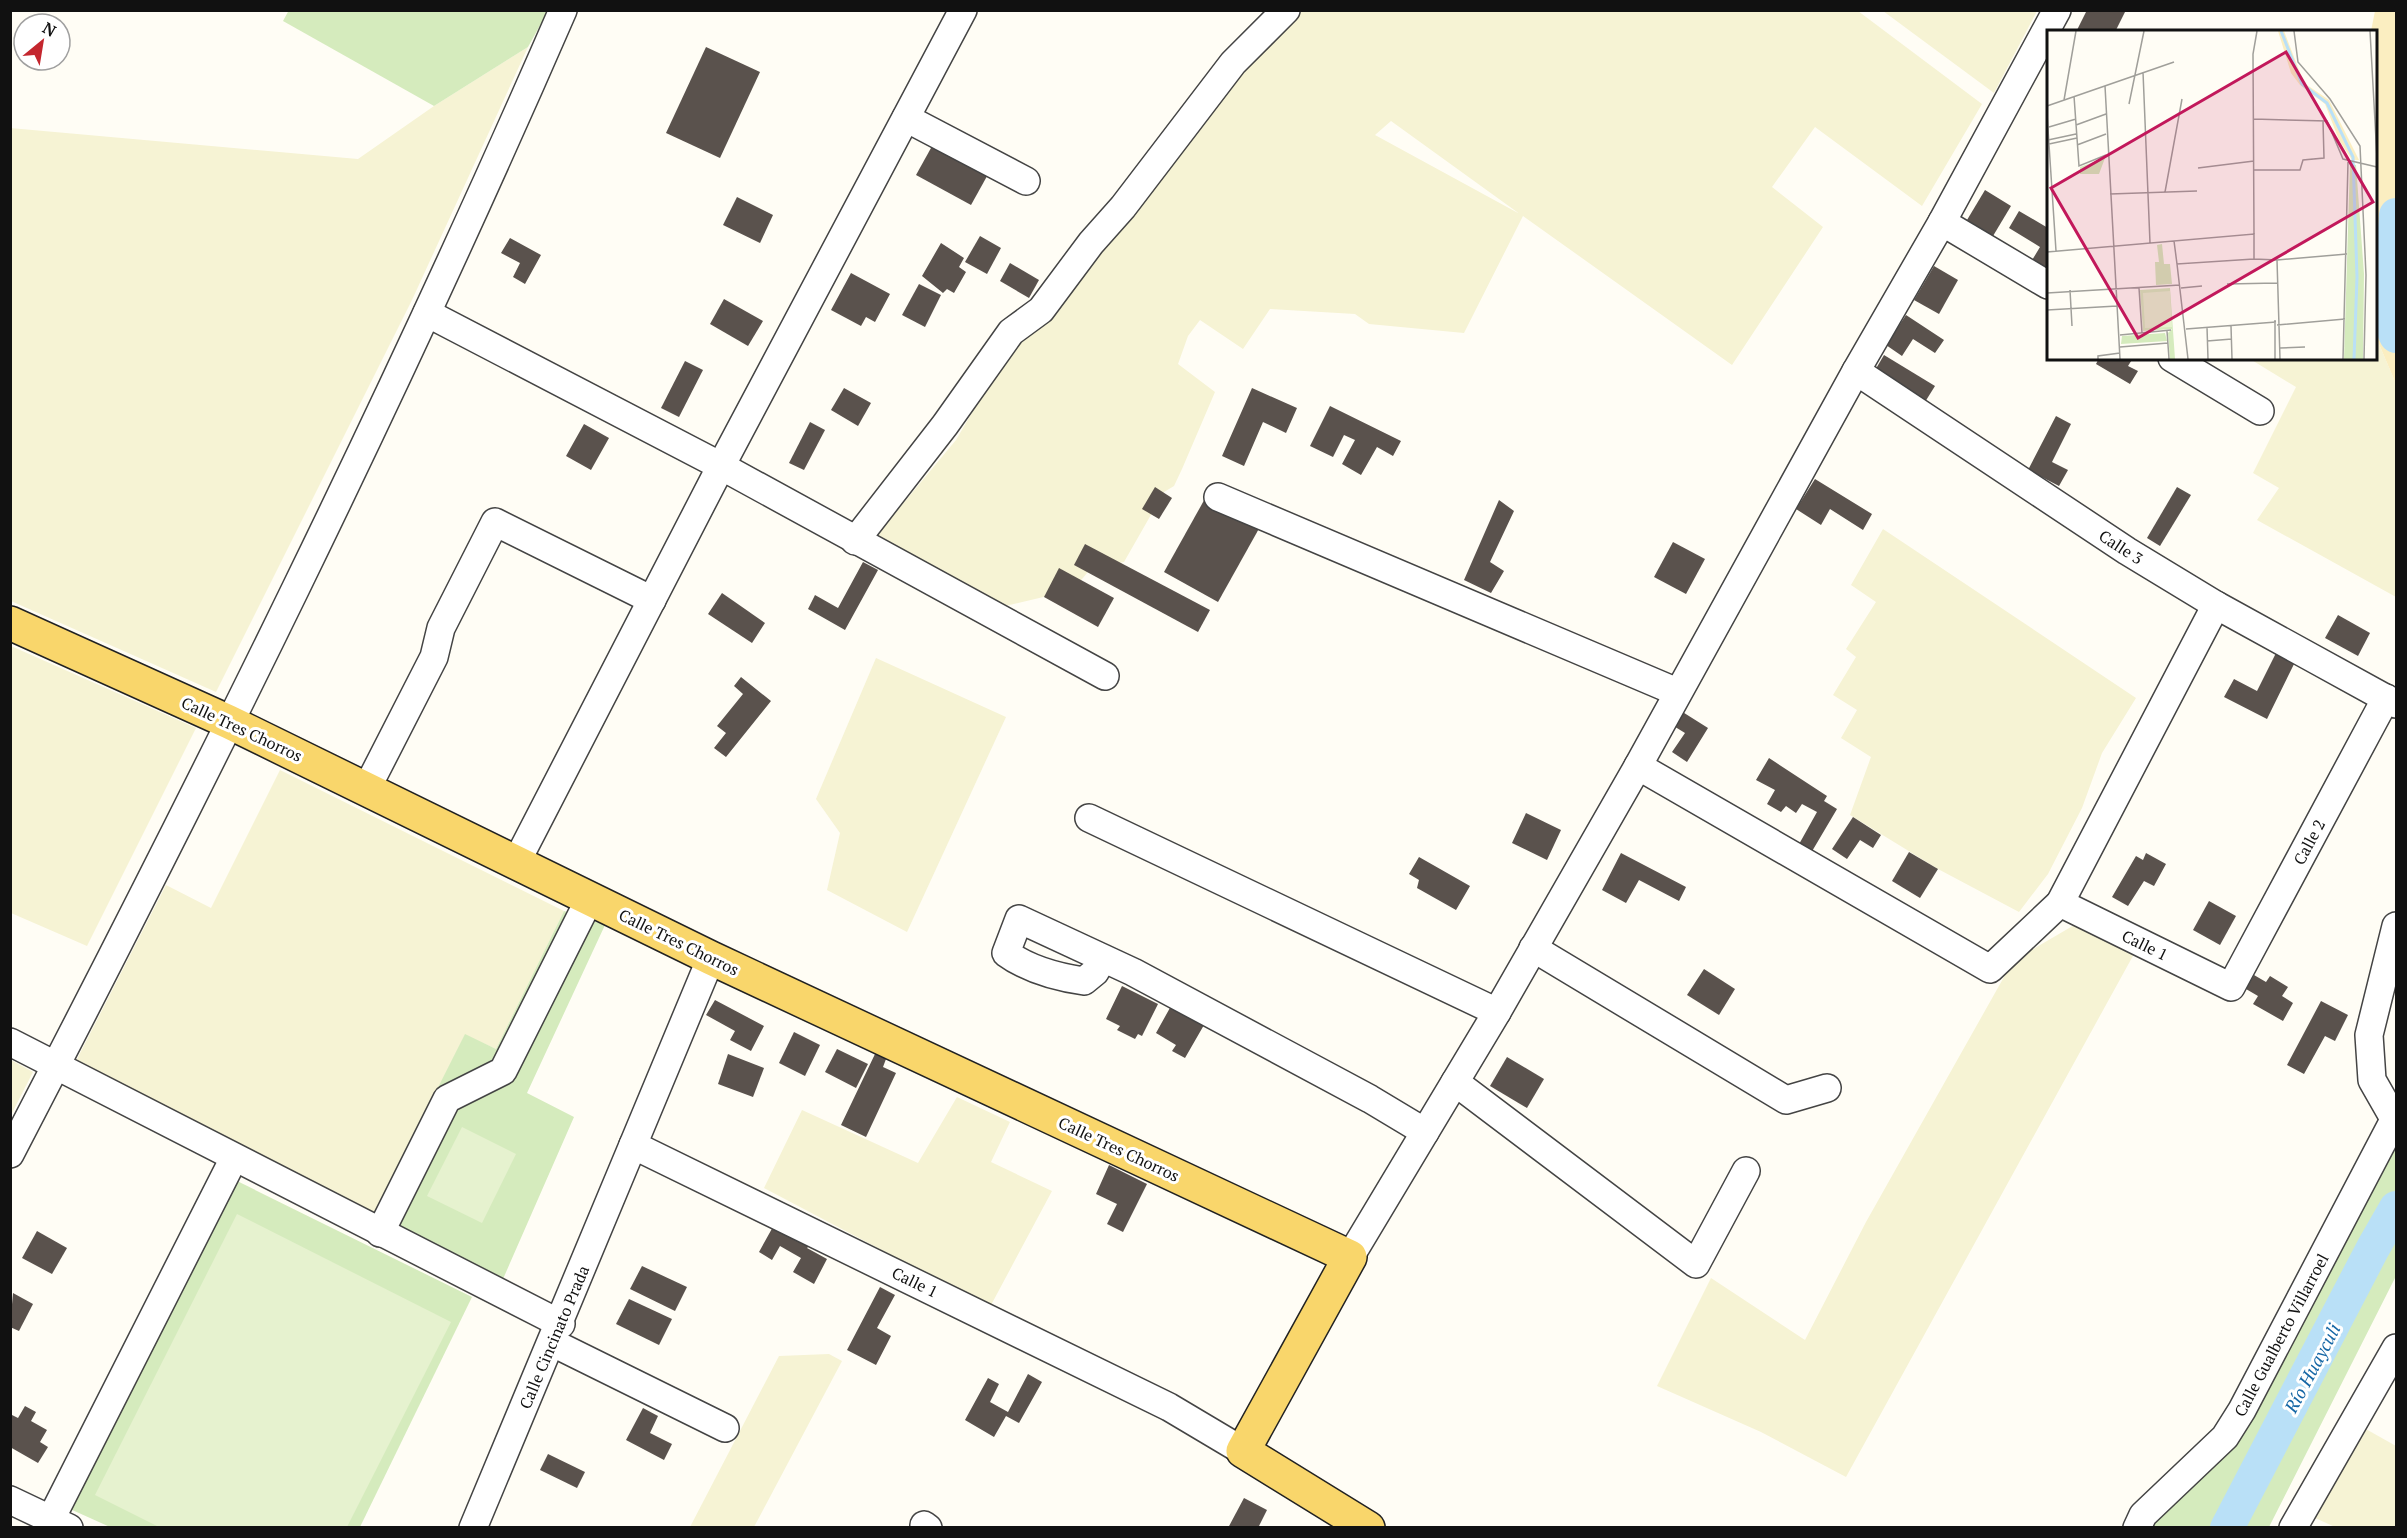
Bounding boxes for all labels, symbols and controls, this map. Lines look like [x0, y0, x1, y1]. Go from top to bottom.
north arrow [12, 12, 72, 72]
text: N [39, 16, 60, 42]
inset map [2047, 30, 2377, 360]
street label: Calle 3 [2095, 525, 2147, 569]
street label: Calle Tres Chorros [178, 691, 306, 767]
street label: Calle 2 [2288, 815, 2330, 869]
street label: Calle Tres Chorros [615, 903, 743, 981]
street label: Calle 1 [2118, 924, 2172, 966]
street label: Calle Tres Chorros [1055, 1111, 1183, 1187]
street label: Calle Gualberto Villarroel [2229, 1249, 2333, 1420]
street label: Calle 1 [888, 1261, 942, 1303]
street label: Calle Cincinato Prada [514, 1262, 594, 1412]
water label: Río Huayculi [2278, 1319, 2346, 1418]

